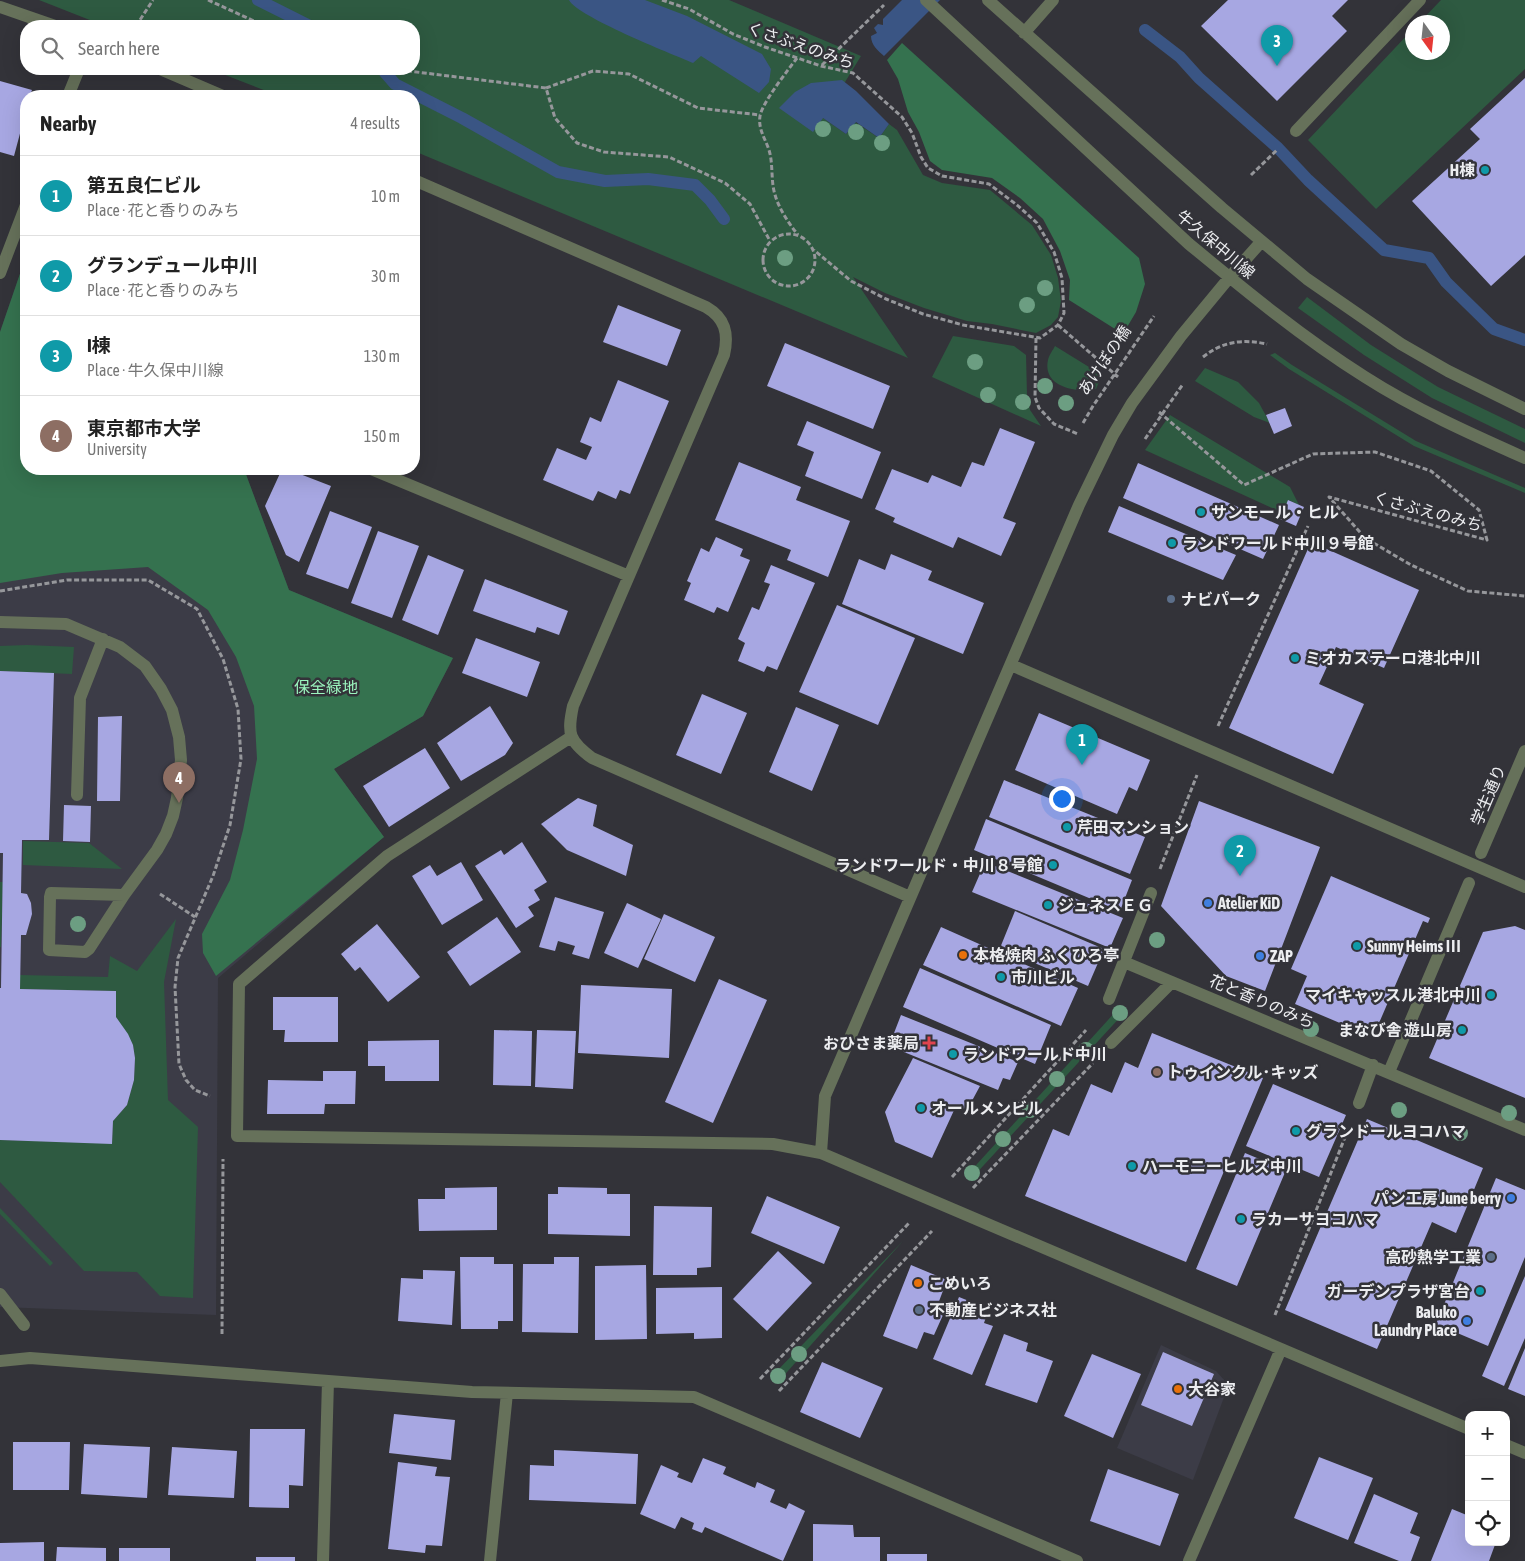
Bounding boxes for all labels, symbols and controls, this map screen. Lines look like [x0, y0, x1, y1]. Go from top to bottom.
north arrow [1405, 15, 1450, 60]
street label: くさぶえのみち [745, 18, 857, 72]
search box [20, 20, 420, 75]
pin: 3 [1261, 25, 1293, 66]
icon: search [38, 34, 66, 62]
text: Search here [78, 37, 160, 59]
text: Nearby [40, 111, 96, 135]
text: 4 results [350, 114, 400, 132]
place label: H棟 [1450, 161, 1475, 179]
marker: H棟 [1479, 164, 1491, 176]
text: 第五良仁ビル [87, 174, 201, 196]
text: 1 [52, 187, 60, 205]
text: 10 m [371, 187, 400, 205]
text: Place · 花と香りのみち [87, 201, 240, 219]
street label: 牛久保中川線 [1173, 206, 1259, 282]
text: グランデュール中川 [87, 254, 258, 276]
text: 2 [52, 267, 60, 285]
text: 30 m [371, 267, 400, 285]
text: Place · 花と香りのみち [87, 281, 240, 299]
street label: あけぼの橋 [1074, 322, 1134, 398]
text: I棟 [87, 334, 111, 356]
text: 3 [52, 347, 60, 365]
text: 130 m [364, 347, 400, 365]
text: Place · 牛久保中川線 [87, 361, 224, 379]
text: 東京都市大学 [87, 417, 201, 439]
text: 4 [52, 427, 60, 445]
text: 150 m [364, 427, 400, 445]
text: University [87, 440, 147, 458]
street label: くさぶえのみち [1372, 488, 1484, 534]
place label: サンモール・ヒル [1211, 503, 1339, 521]
marker: サンモール・ヒル [1195, 506, 1207, 518]
place label: ランドワールド中川９号館 [1182, 534, 1374, 552]
marker: ランドワールド中川９号館 [1166, 537, 1178, 549]
place label: ナビパーク [1181, 590, 1261, 608]
marker: ナビパーク [1165, 593, 1177, 605]
place label: ミオカステーロ港北中川 [1305, 649, 1481, 667]
marker: ミオカステーロ港北中川 [1289, 652, 1301, 664]
park label: 保全緑地 [294, 678, 358, 696]
pin: 1 [1066, 724, 1098, 765]
pin: 4 [163, 762, 195, 803]
street label: 学生通り [1467, 762, 1509, 828]
your location [1049, 786, 1075, 812]
place label: 芹田マンション [1077, 818, 1189, 836]
marker: 芹田マンション [1061, 821, 1073, 833]
pin: 2 [1224, 835, 1256, 876]
place label: ランドワールド・中川８号館 [835, 856, 1043, 874]
marker: ランドワールド・中川８号館 [1047, 859, 1059, 871]
place label: Atelier KiD [1217, 894, 1280, 912]
place label: ジュネスＥＧ [1058, 896, 1153, 914]
marker: Atelier KiD [1202, 897, 1214, 909]
marker: ジュネスＥＧ [1042, 899, 1054, 911]
place label: Sunny Heims Ⅲ [1367, 937, 1461, 955]
marker: Sunny Heims Ⅲ [1351, 940, 1363, 952]
place label: 本格焼肉 ふくひろ亭 [973, 946, 1119, 964]
place label: ZAP [1270, 947, 1293, 965]
marker: 本格焼肉 ふくひろ亭 [957, 949, 969, 961]
marker: ZAP [1254, 950, 1266, 962]
place label: 市川ビル [1011, 968, 1075, 986]
marker: 市川ビル [995, 971, 1007, 983]
street label: 花と香りのみち [1207, 971, 1317, 1031]
place label: マイキャッスル港北中川 [1305, 986, 1481, 1004]
marker: マイキャッスル港北中川 [1485, 989, 1497, 1001]
place label: まなび舎 遊山房 [1338, 1021, 1452, 1039]
marker: まなび舎 遊山房 [1456, 1024, 1468, 1036]
place label: おひさま薬局 [823, 1034, 919, 1052]
marker: おひさま薬局 [923, 1037, 935, 1049]
place label: ランドワールド中川 [963, 1045, 1107, 1063]
marker: ランドワールド中川 [947, 1048, 959, 1060]
place label: トゥインクル･キッズ [1167, 1063, 1319, 1081]
marker: トゥインクル･キッズ [1151, 1066, 1163, 1078]
place label: オールメンビル [931, 1099, 1043, 1117]
marker: オールメンビル [915, 1102, 927, 1114]
place label: グランドールヨコハマ [1306, 1122, 1466, 1140]
marker: グランドールヨコハマ [1290, 1125, 1302, 1137]
place label: ハーモニーヒルズ中川 [1142, 1157, 1302, 1175]
marker: ハーモニーヒルズ中川 [1126, 1160, 1138, 1172]
place label: パン工房 June berry [1373, 1189, 1501, 1207]
marker: パン工房 June berry [1505, 1192, 1517, 1204]
place label: ラカーサヨコハマ [1251, 1210, 1379, 1228]
marker: ラカーサヨコハマ [1235, 1213, 1247, 1225]
place label: 高砂熱学工業 [1385, 1248, 1481, 1266]
marker: 高砂熱学工業 [1485, 1251, 1497, 1263]
place label: こめいろ [928, 1274, 992, 1292]
marker: こめいろ [912, 1277, 924, 1289]
place label: ガーデンプラザ宮台 [1326, 1282, 1470, 1300]
marker: ガーデンプラザ宮台 [1474, 1285, 1486, 1297]
place label: 不動産ビジネス社 [929, 1301, 1057, 1319]
place label: Baluko Laundry Place [1374, 1303, 1457, 1339]
marker: 不動産ビジネス社 [913, 1304, 925, 1316]
marker: Baluko Laundry Place [1461, 1315, 1473, 1327]
place label: 大谷家 [1188, 1380, 1236, 1398]
marker: 大谷家 [1172, 1383, 1184, 1395]
map controls [1465, 1411, 1510, 1546]
button: + [1465, 1411, 1510, 1456]
button: − [1465, 1456, 1510, 1501]
button: locate [1465, 1501, 1510, 1546]

